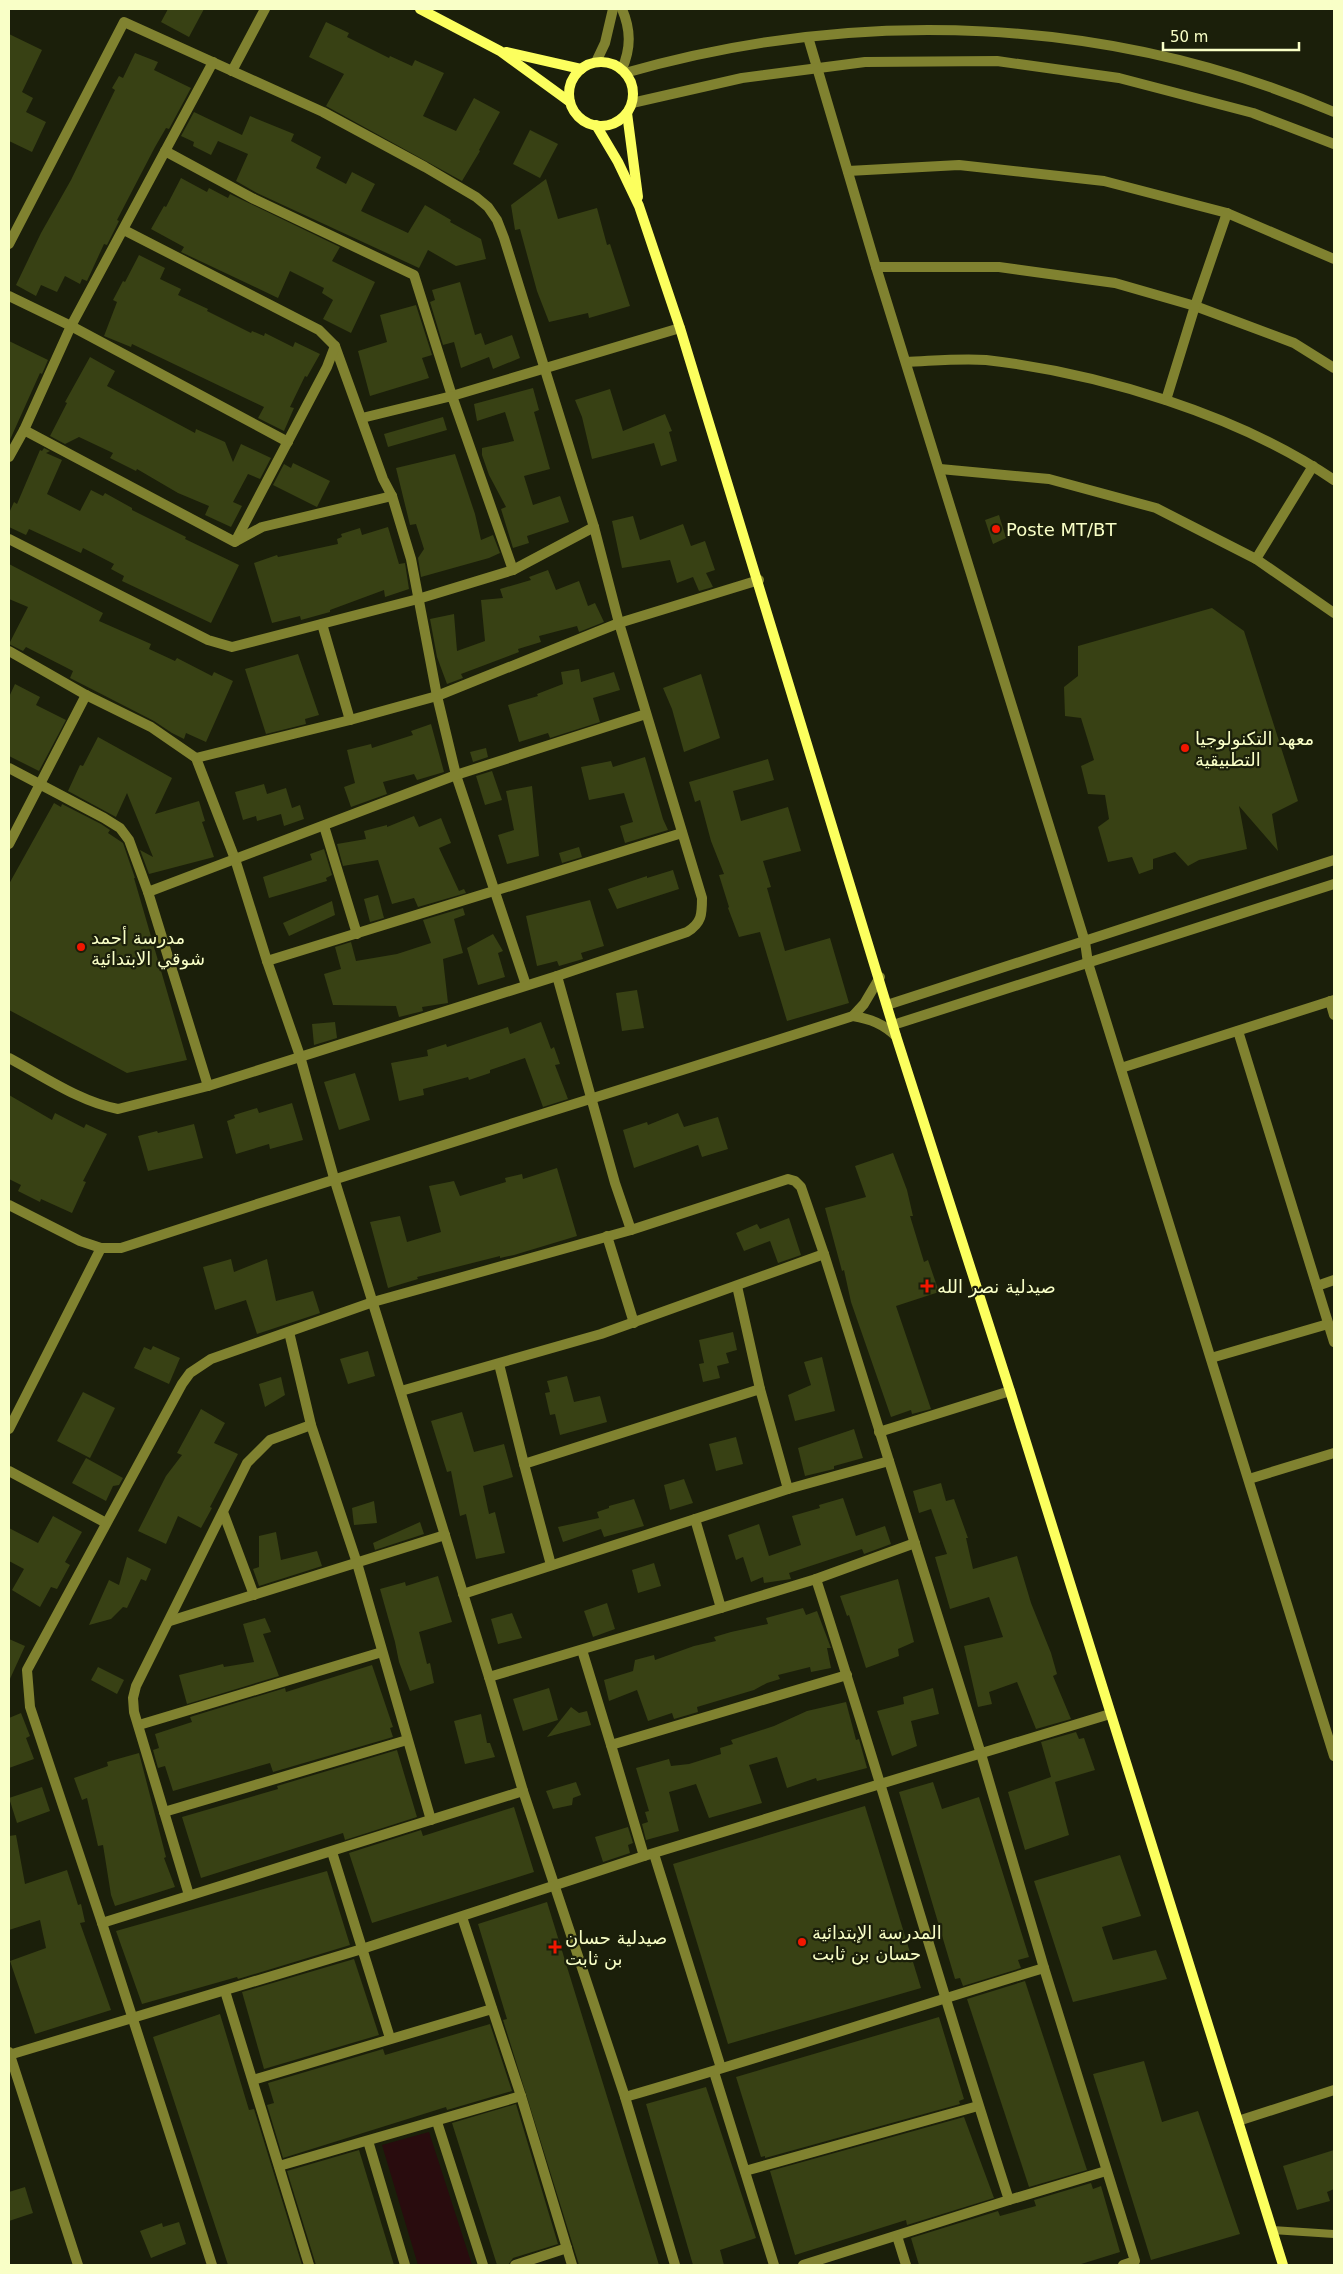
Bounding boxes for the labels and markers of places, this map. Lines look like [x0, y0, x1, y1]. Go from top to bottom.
place label: Poste MT/BT [1006, 519, 1117, 540]
marker: Poste MT/BT [990, 523, 1002, 535]
place label: معهد التكنولوجيا التطبيقية [1195, 728, 1314, 770]
marker: معهد التكنولوجيا التطبيقية [1179, 742, 1191, 754]
place label: مدرسة أحمد شوقي الابتدائية [91, 926, 205, 970]
marker: مدرسة أحمد شوقي الابتدائية [75, 941, 87, 953]
place label: صيدلية نصر الله [937, 1276, 1056, 1298]
marker: صيدلية نصر الله [921, 1280, 933, 1292]
place label: المدرسة الإبتدائية حسان بن ثابت [812, 1922, 942, 1965]
place label: صيدلية حسان بن ثابت [565, 1927, 667, 1970]
marker: المدرسة الإبتدائية حسان بن ثابت [796, 1936, 808, 1948]
marker: صيدلية حسان بن ثابت [549, 1941, 561, 1953]

